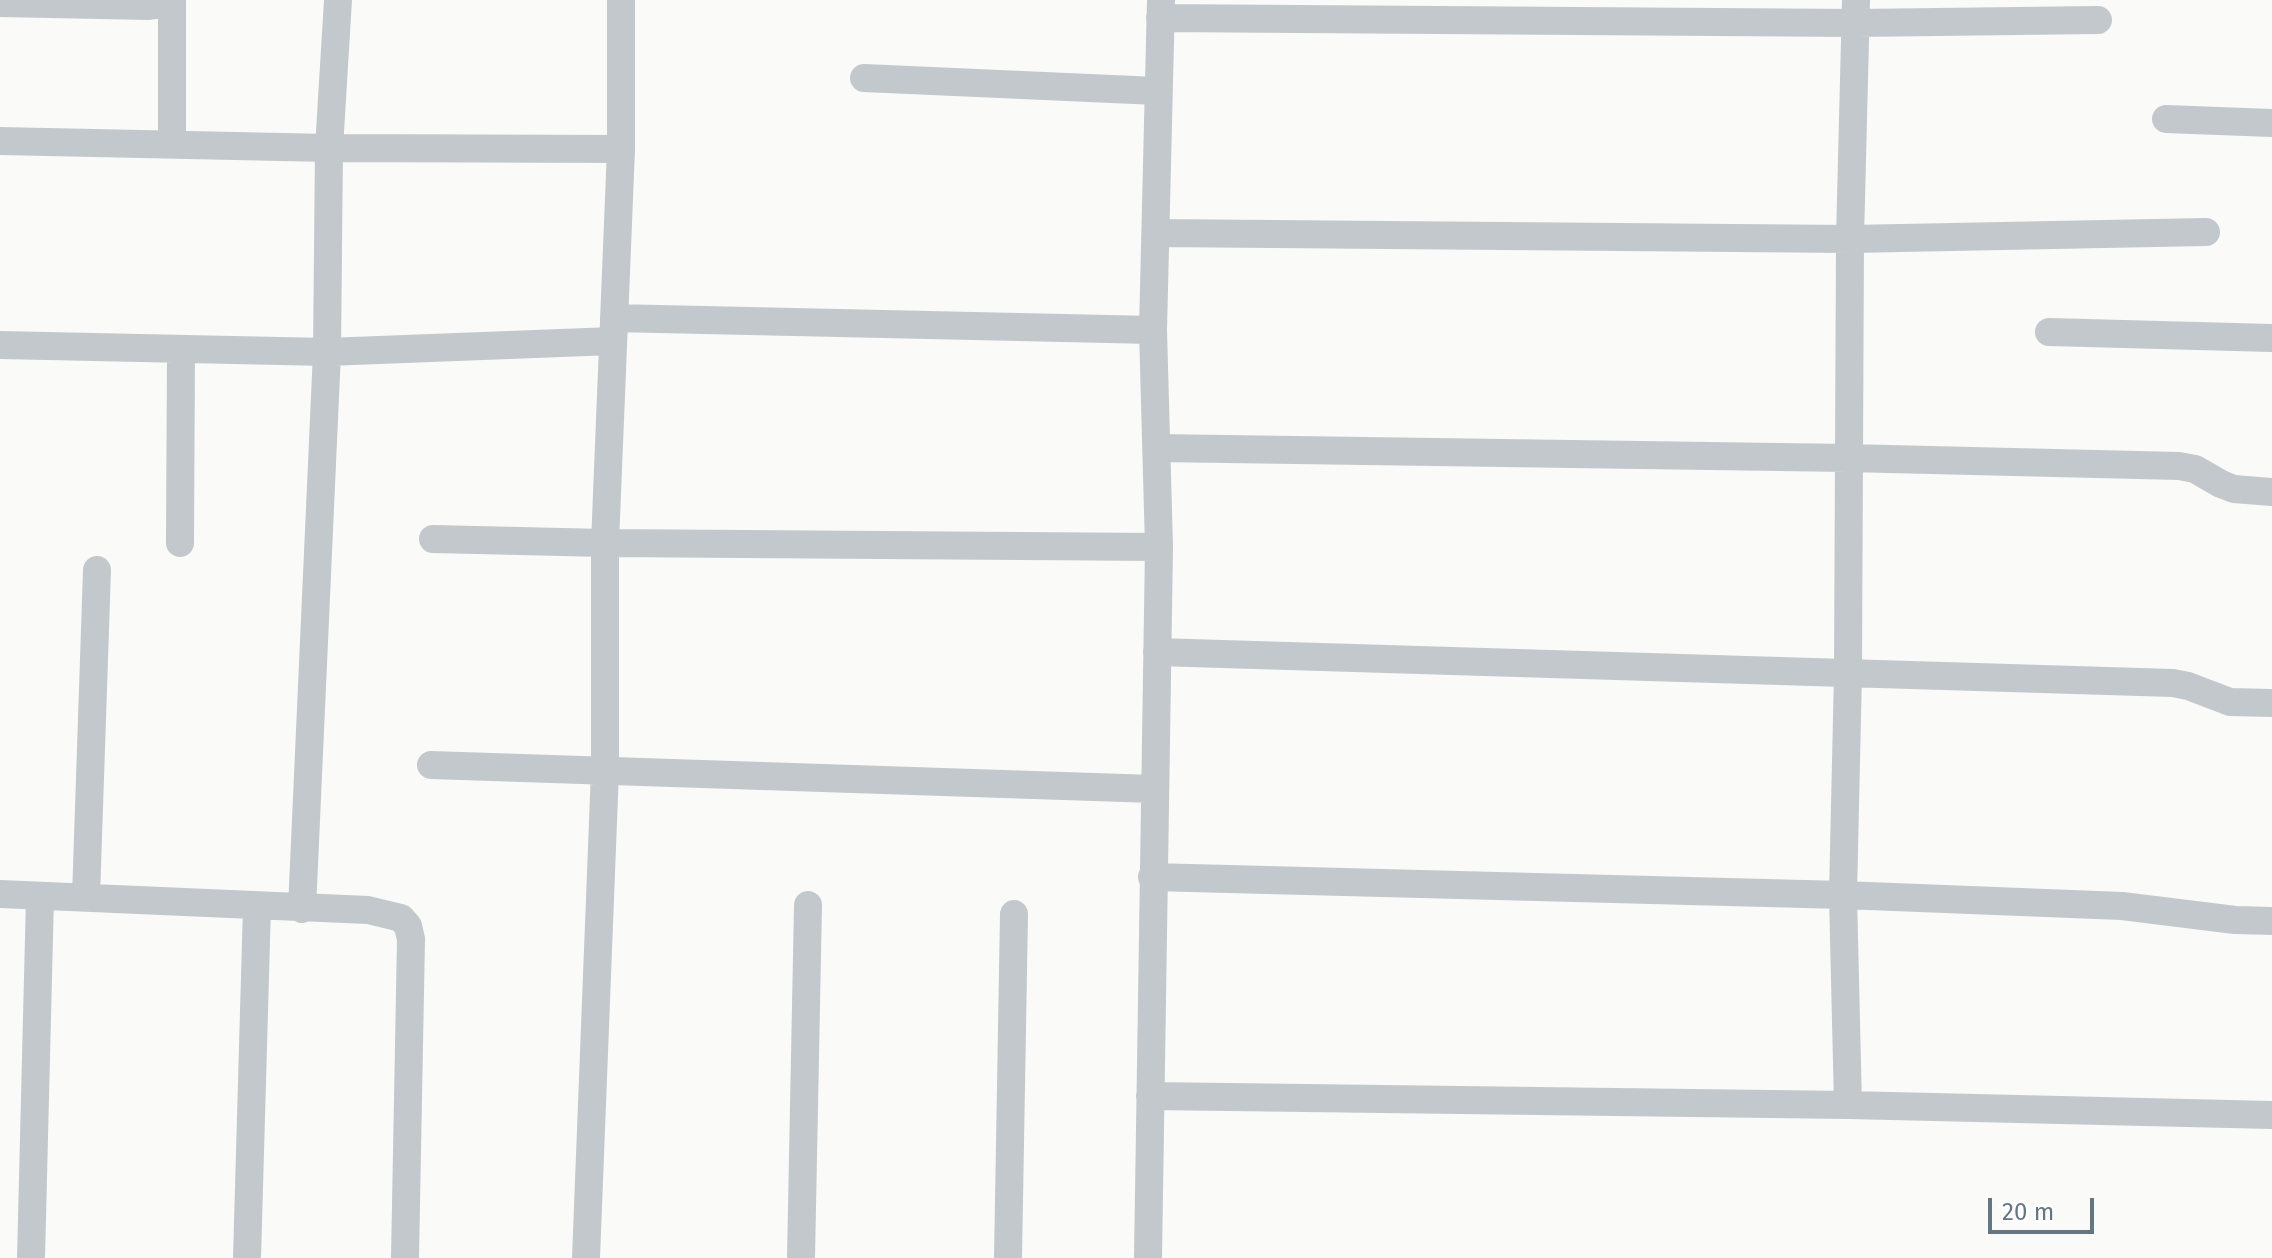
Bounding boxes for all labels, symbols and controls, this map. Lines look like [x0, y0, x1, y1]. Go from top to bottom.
scale bar [1992, 1182, 2098, 1232]
text: 20 m [2002, 1198, 2054, 1226]

